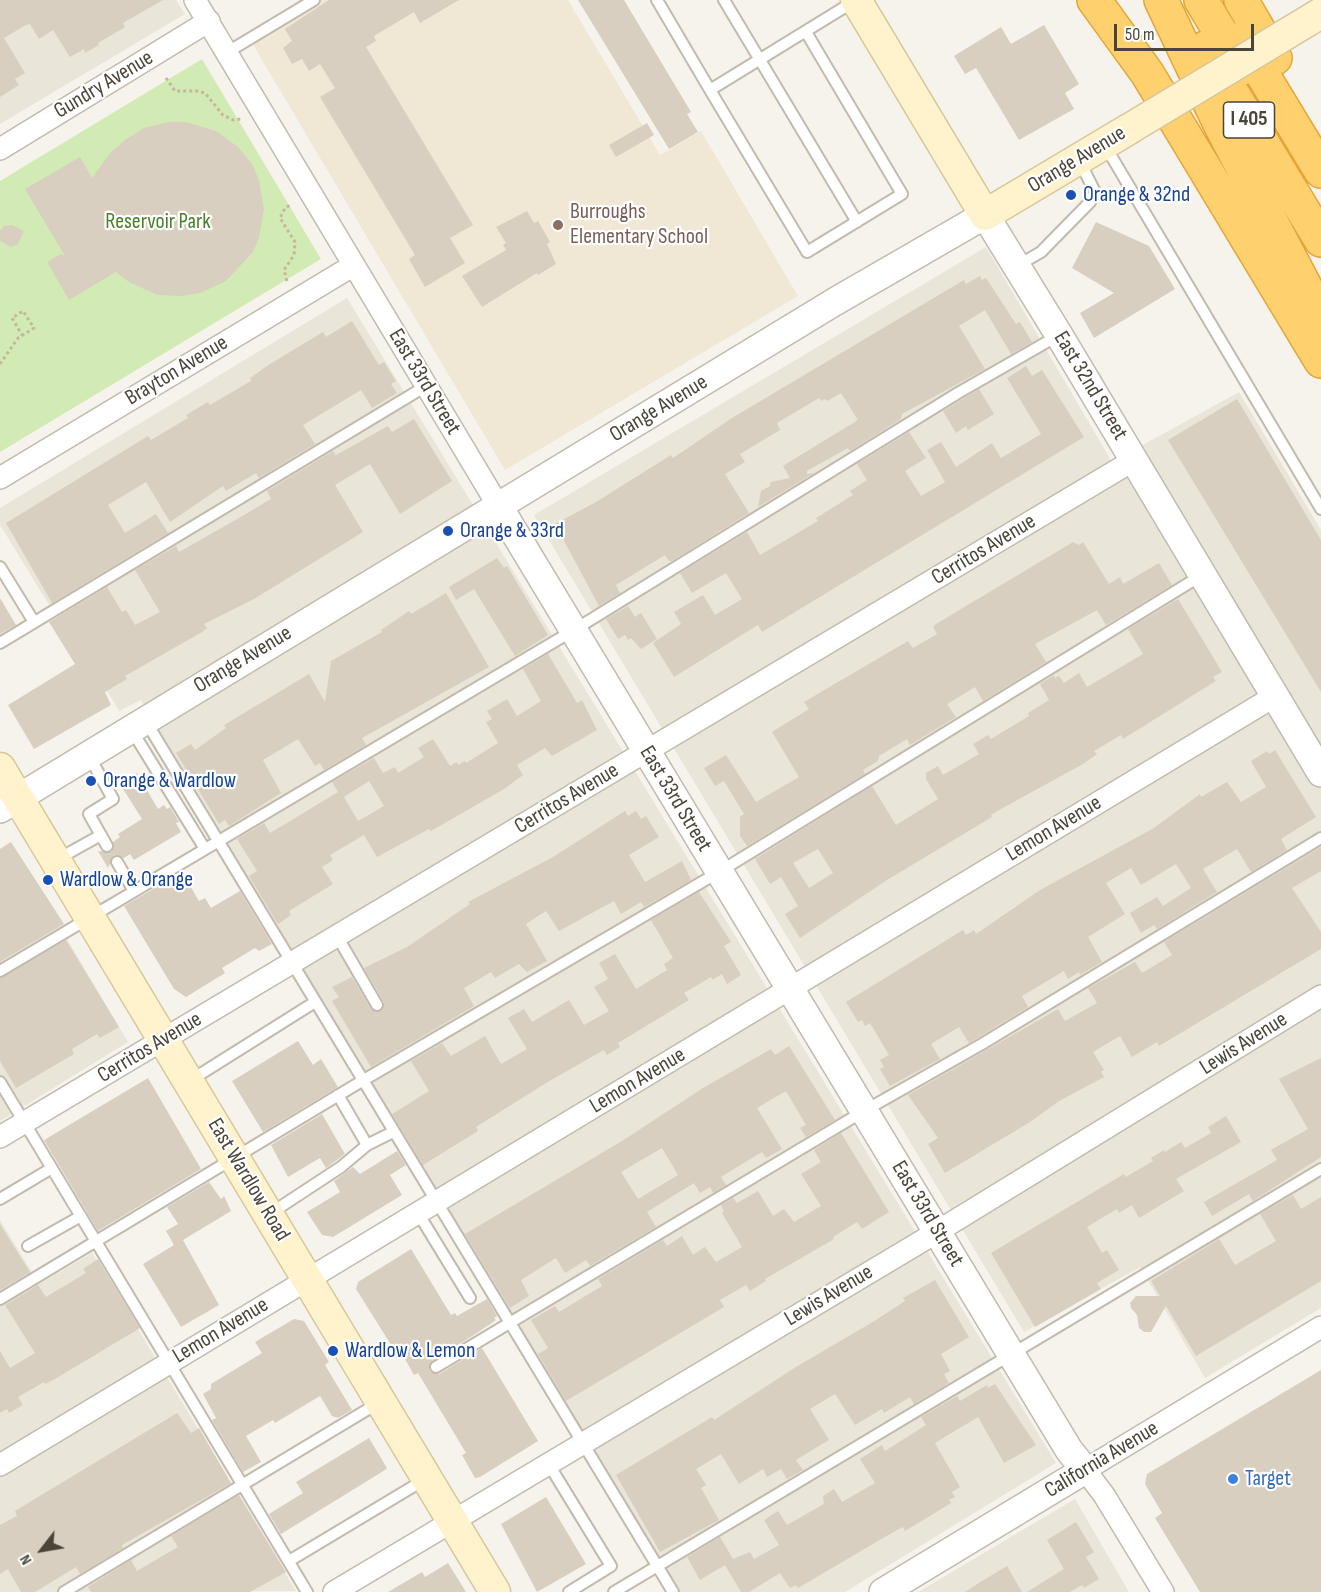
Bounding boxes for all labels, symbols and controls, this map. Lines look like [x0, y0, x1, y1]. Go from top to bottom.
scale bar [1117, 12, 1256, 50]
text: 50 m [1125, 24, 1155, 45]
street label: Gundry Avenue [50, 45, 158, 125]
road number: I 405 [1224, 102, 1274, 138]
street label: Orange Avenue [1023, 120, 1131, 200]
place label: Orange & 32nd [1083, 182, 1190, 208]
marker: Orange & 32nd [1064, 188, 1078, 202]
place label: Burroughs Elementary School [570, 199, 708, 250]
park label: Reservoir Park [105, 209, 211, 235]
marker: Burroughs Elementary School [551, 218, 565, 232]
street label: East 33rd Street [382, 324, 466, 440]
street label: East 32nd Street [1047, 327, 1133, 445]
street label: Brayton Avenue [121, 330, 233, 412]
street label: Orange Avenue [605, 369, 713, 449]
street label: Cerritos Avenue [927, 509, 1041, 591]
place label: Orange & 33rd [460, 518, 564, 544]
marker: Orange & 33rd [441, 524, 455, 538]
street label: Orange Avenue [189, 620, 297, 700]
street label: East 33rd Street [633, 741, 717, 857]
street label: Cerritos Avenue [510, 758, 624, 840]
place label: Orange & Wardlow [103, 768, 236, 794]
marker: Orange & Wardlow [84, 774, 98, 788]
street label: Lemon Avenue [1001, 790, 1107, 868]
place label: Wardlow & Orange [60, 867, 193, 893]
marker: Wardlow & Orange [41, 873, 55, 887]
street label: Cerritos Avenue [93, 1007, 207, 1089]
street label: Lewis Avenue [1195, 1007, 1293, 1081]
street label: Lemon Avenue [585, 1042, 691, 1120]
street label: East Wardlow Road [201, 1114, 295, 1246]
street label: East 33rd Street [885, 1156, 969, 1272]
street label: Lewis Avenue [780, 1259, 878, 1333]
street label: Lemon Avenue [168, 1292, 274, 1370]
place label: Wardlow & Lemon [345, 1338, 475, 1364]
marker: Wardlow & Lemon [326, 1344, 340, 1358]
street label: California Avenue [1040, 1416, 1164, 1504]
place label: Target [1245, 1466, 1291, 1492]
marker: Target [1226, 1472, 1240, 1486]
north arrow [12, 1520, 72, 1580]
text: N [16, 1551, 36, 1568]

